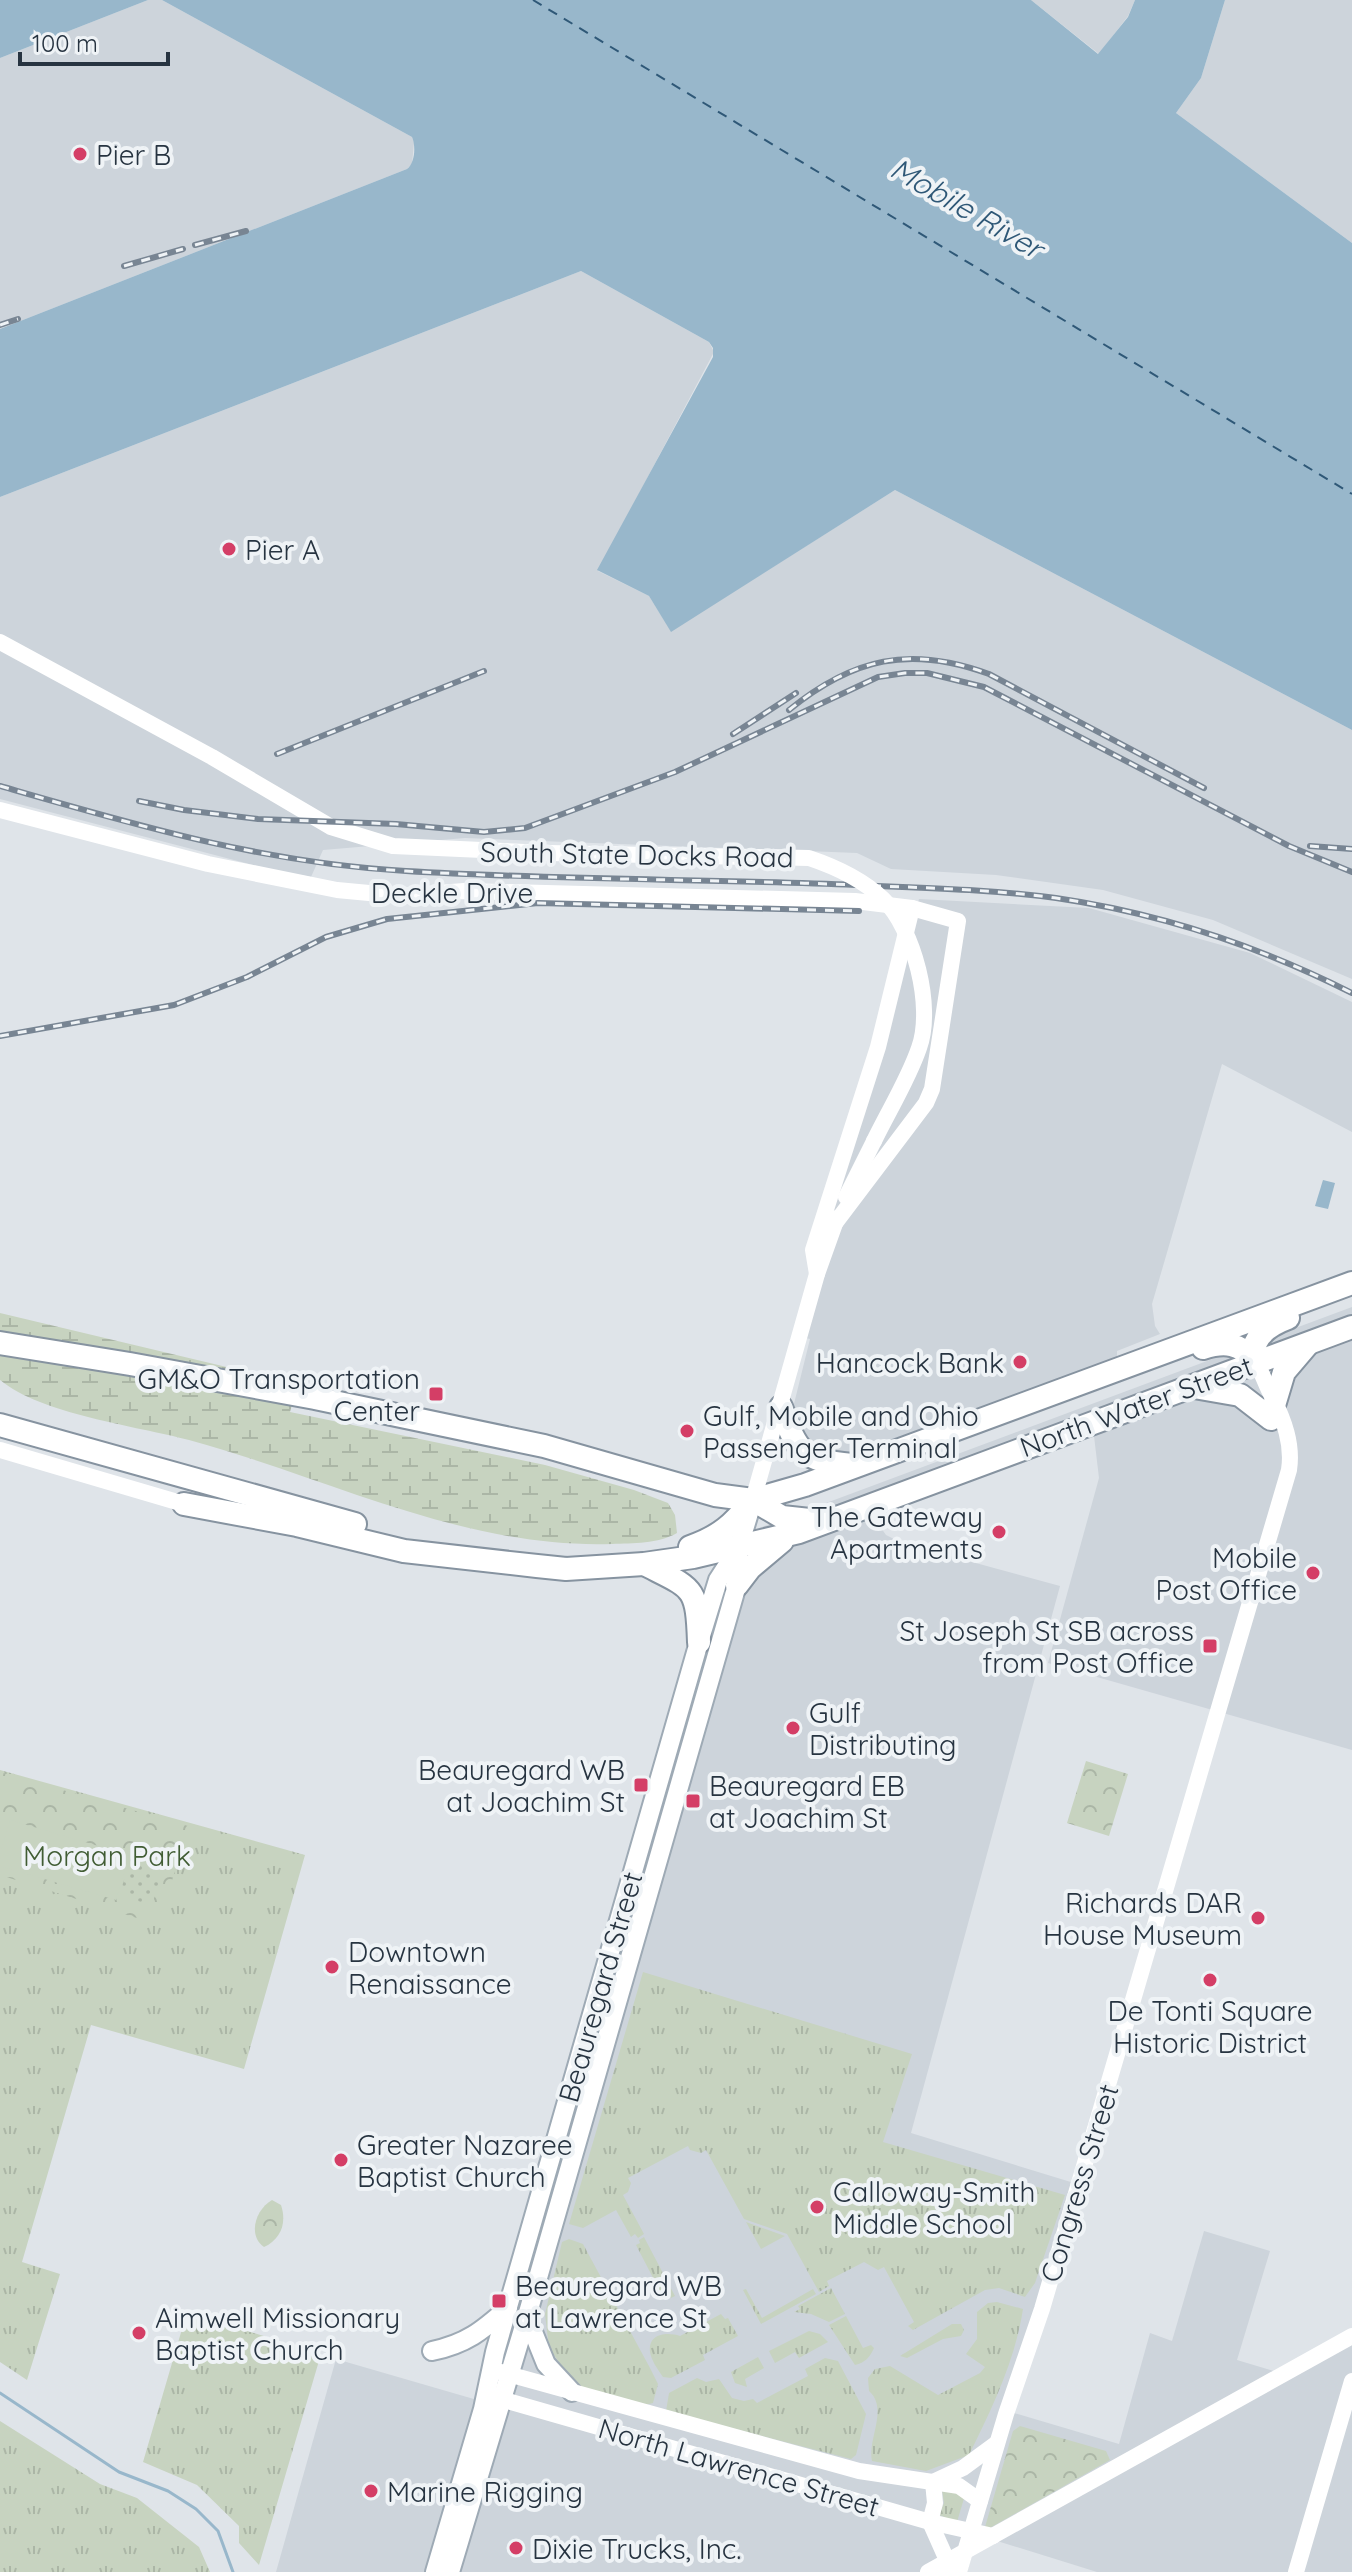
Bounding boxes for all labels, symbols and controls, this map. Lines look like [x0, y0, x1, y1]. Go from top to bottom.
scale bar [20, 16, 168, 66]
text: 100 m [32, 28, 98, 58]
place label: Pier B [96, 137, 171, 172]
marker: Pier B [71, 145, 89, 163]
water label: Mobile River [884, 149, 1053, 269]
place label: Pier A [245, 532, 320, 567]
marker: Pier A [220, 540, 238, 558]
street label: South State Docks Road [480, 834, 794, 874]
street label: Deckle Drive [371, 875, 533, 910]
place label: Hancock Bank [816, 1345, 1004, 1380]
street label: North Water Street [1015, 1348, 1257, 1464]
marker: Hancock Bank [1011, 1353, 1029, 1371]
place label: GM&O Transportation Center [138, 1361, 420, 1428]
marker: GM&O Transportation Center [427, 1385, 445, 1403]
place label: Gulf, Mobile and Ohio Passenger Terminal [703, 1398, 979, 1465]
marker: Gulf, Mobile and Ohio Passenger Terminal [678, 1422, 696, 1440]
place label: The Gateway Apartments [811, 1499, 983, 1566]
marker: The Gateway Apartments [990, 1523, 1008, 1541]
place label: Mobile Post Office [1156, 1540, 1297, 1607]
marker: Mobile Post Office [1304, 1564, 1322, 1582]
place label: St Joseph St SB across from Post Office [899, 1613, 1194, 1680]
marker: St Joseph St SB across from Post Office [1201, 1637, 1219, 1655]
place label: Gulf Distributing [809, 1695, 957, 1762]
marker: Gulf Distributing [784, 1719, 802, 1737]
place label: Beauregard WB at Joachim St [418, 1752, 625, 1819]
place label: Beauregard EB at Joachim St [709, 1768, 905, 1835]
marker: Beauregard WB at Joachim St [632, 1776, 650, 1794]
marker: Beauregard EB at Joachim St [684, 1792, 702, 1810]
park label: Morgan Park [23, 1838, 191, 1873]
street label: Beauregard Street [550, 1868, 650, 2106]
place label: Richards DAR House Museum [1043, 1885, 1242, 1952]
marker: Richards DAR House Museum [1249, 1909, 1267, 1927]
place label: Downtown Renaissance [348, 1934, 512, 2001]
marker: Downtown Renaissance [323, 1958, 341, 1976]
marker: De Tonti Square Historic District [1201, 1971, 1219, 1989]
place label: De Tonti Square Historic District [1107, 1993, 1313, 2060]
street label: Congress Street [1032, 2080, 1126, 2286]
place label: Greater Nazaree Baptist Church [357, 2127, 573, 2194]
marker: Greater Nazaree Baptist Church [332, 2151, 350, 2169]
place label: Calloway-Smith Middle School [833, 2174, 1035, 2241]
marker: Calloway-Smith Middle School [808, 2198, 826, 2216]
place label: Beauregard WB at Lawrence St [515, 2268, 722, 2335]
marker: Beauregard WB at Lawrence St [490, 2292, 508, 2310]
place label: Aimwell Missionary Baptist Church [155, 2300, 400, 2367]
marker: Aimwell Missionary Baptist Church [130, 2324, 148, 2342]
street label: North Lawrence Street [595, 2410, 883, 2524]
place label: Marine Rigging [387, 2474, 583, 2509]
marker: Marine Rigging [362, 2482, 380, 2500]
place label: Dixie Trucks, Inc. [532, 2531, 741, 2566]
marker: Dixie Trucks, Inc. [507, 2539, 525, 2557]

